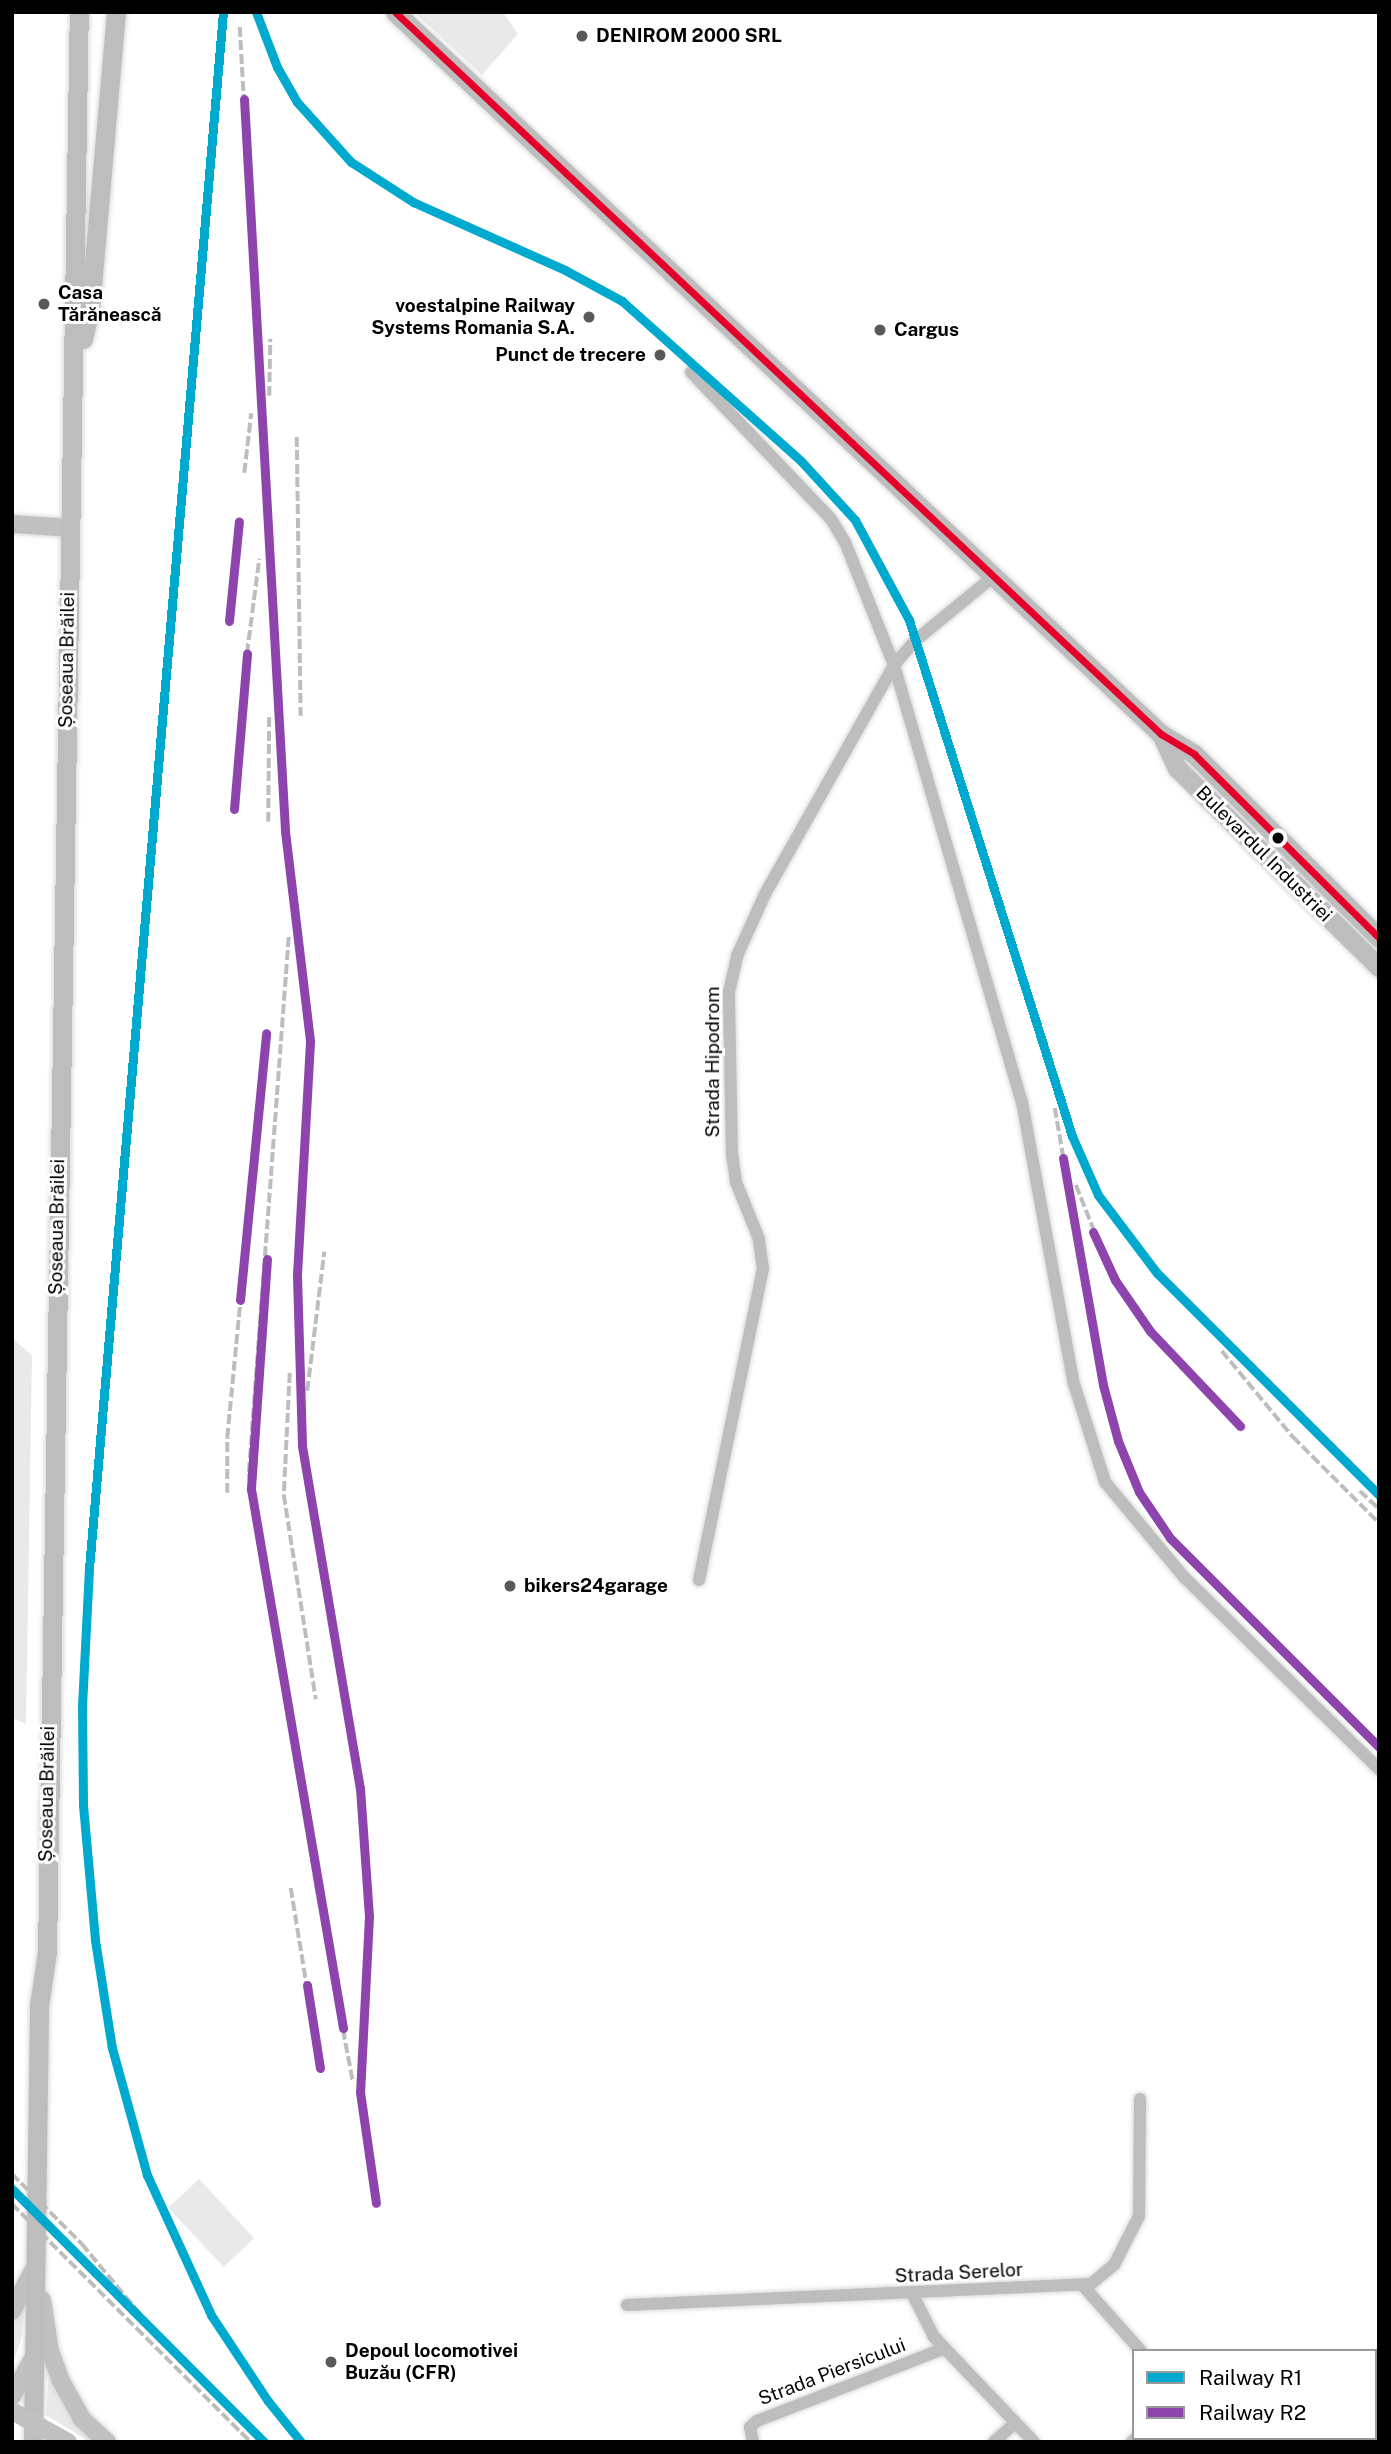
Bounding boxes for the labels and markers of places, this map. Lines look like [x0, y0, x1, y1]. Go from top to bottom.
place label: DENIROM 2000 SRL [596, 25, 782, 47]
marker: DENIROM 2000 SRL [574, 28, 590, 44]
place label: Casa Tărănească [58, 282, 162, 326]
place label: voestalpine Railway Systems Romania S.A. [371, 295, 575, 339]
marker: Casa Tărănească [36, 296, 52, 312]
marker: voestalpine Railway Systems Romania S.A. [581, 309, 597, 325]
place label: Cargus [894, 319, 959, 341]
marker: Cargus [872, 322, 888, 338]
place label: Punct de trecere [495, 344, 646, 366]
marker: Punct de trecere [652, 347, 668, 363]
unlabelled marker [1271, 831, 1285, 845]
place label: bikers24garage [524, 1575, 668, 1597]
marker: bikers24garage [502, 1578, 518, 1594]
place label: Depoul locomotivei Buzău (CFR) [345, 2340, 518, 2384]
marker: Depoul locomotivei Buzău (CFR) [323, 2354, 339, 2370]

